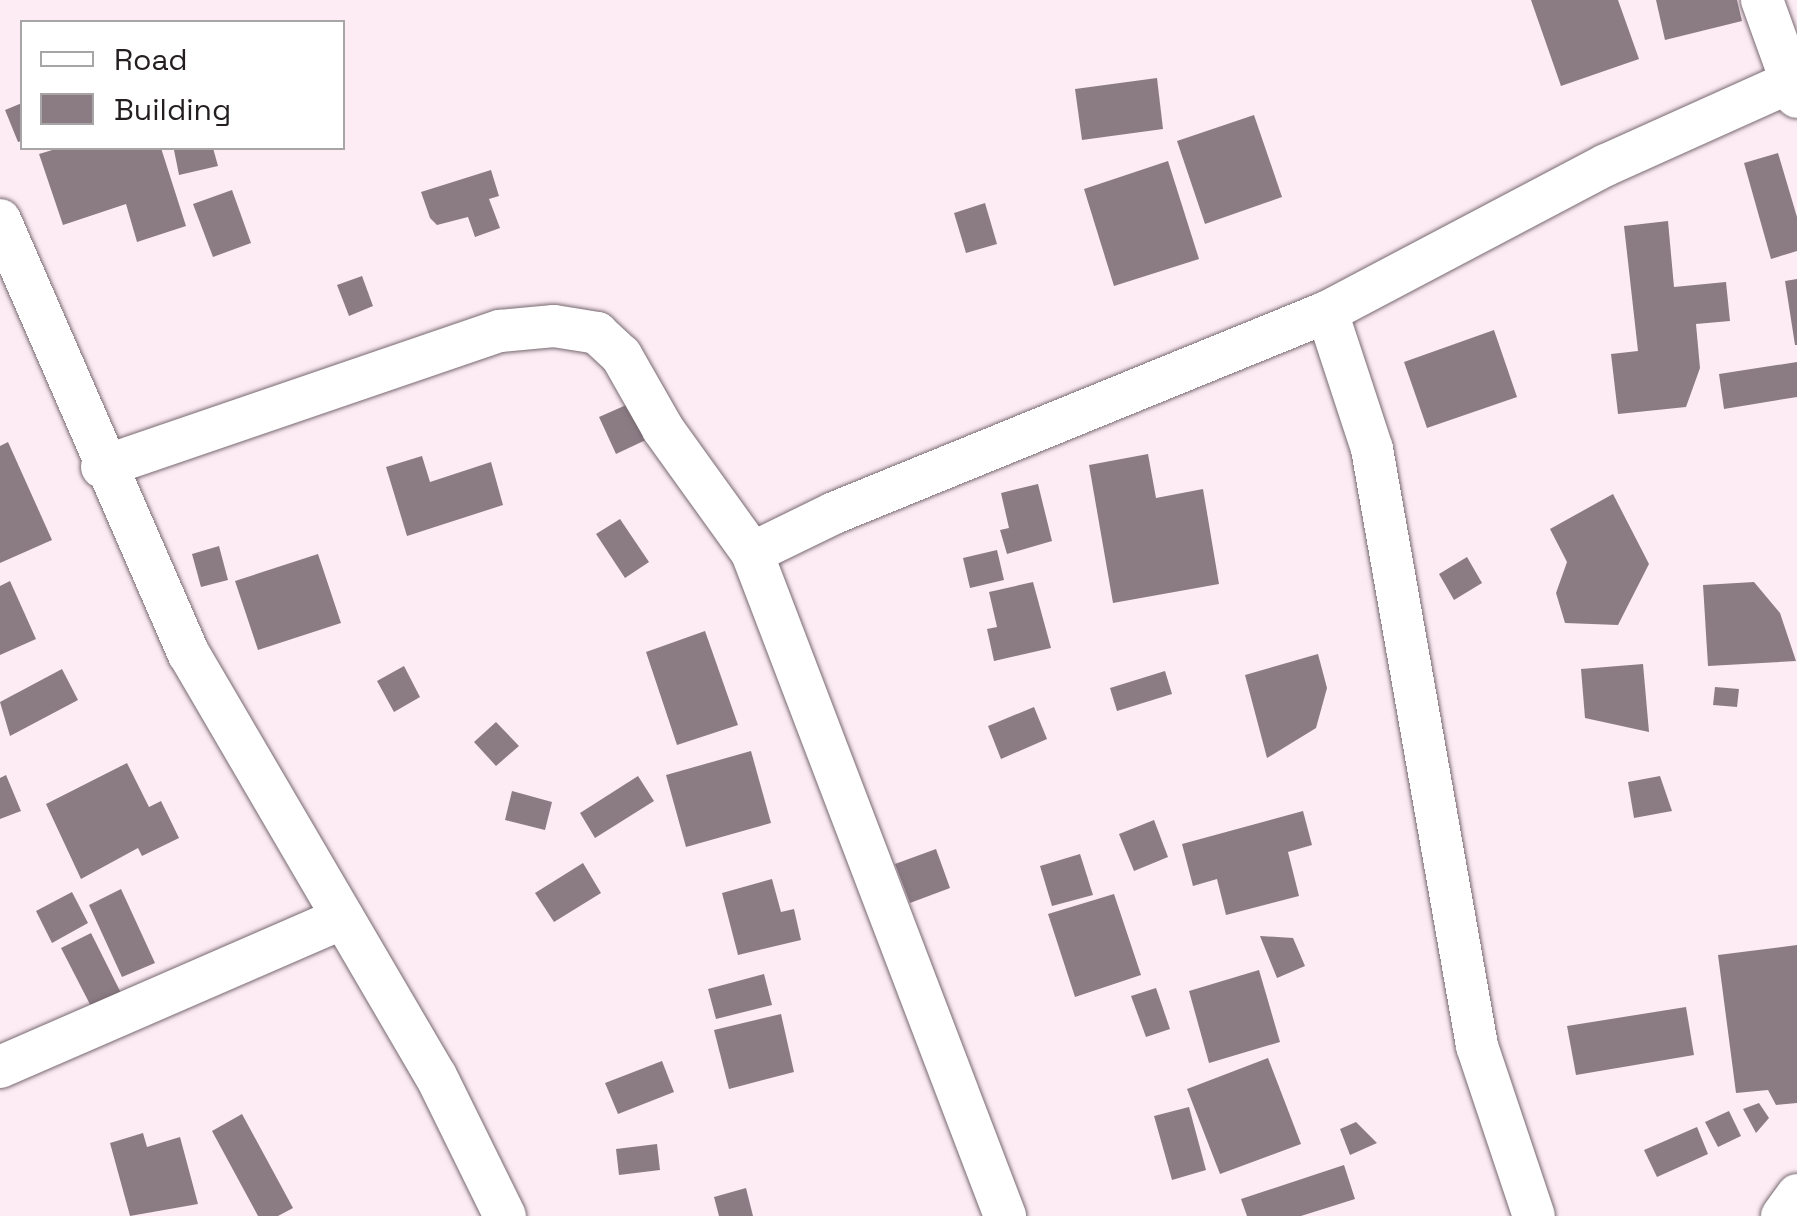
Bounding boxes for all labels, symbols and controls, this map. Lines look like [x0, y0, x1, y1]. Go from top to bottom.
legend [20, 20, 345, 150]
text: Road [114, 40, 188, 79]
text: Building [114, 90, 231, 129]

